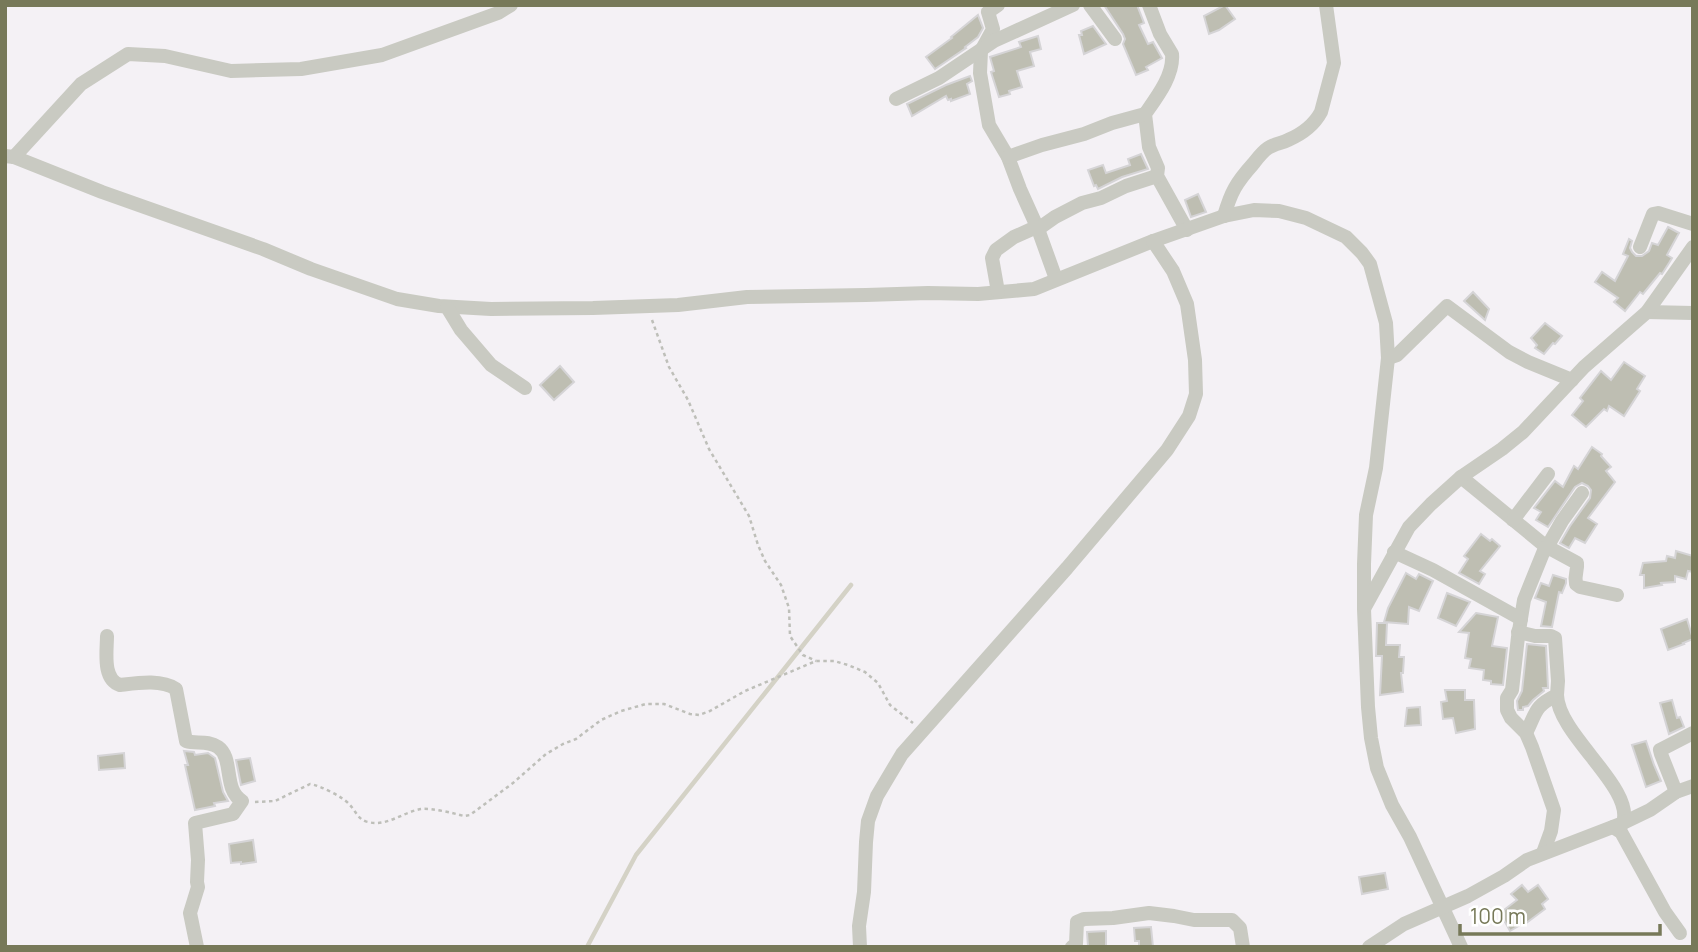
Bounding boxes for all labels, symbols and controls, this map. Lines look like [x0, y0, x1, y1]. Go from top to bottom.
scale bar [1460, 892, 1660, 936]
text: 100 m [1470, 902, 1526, 930]

